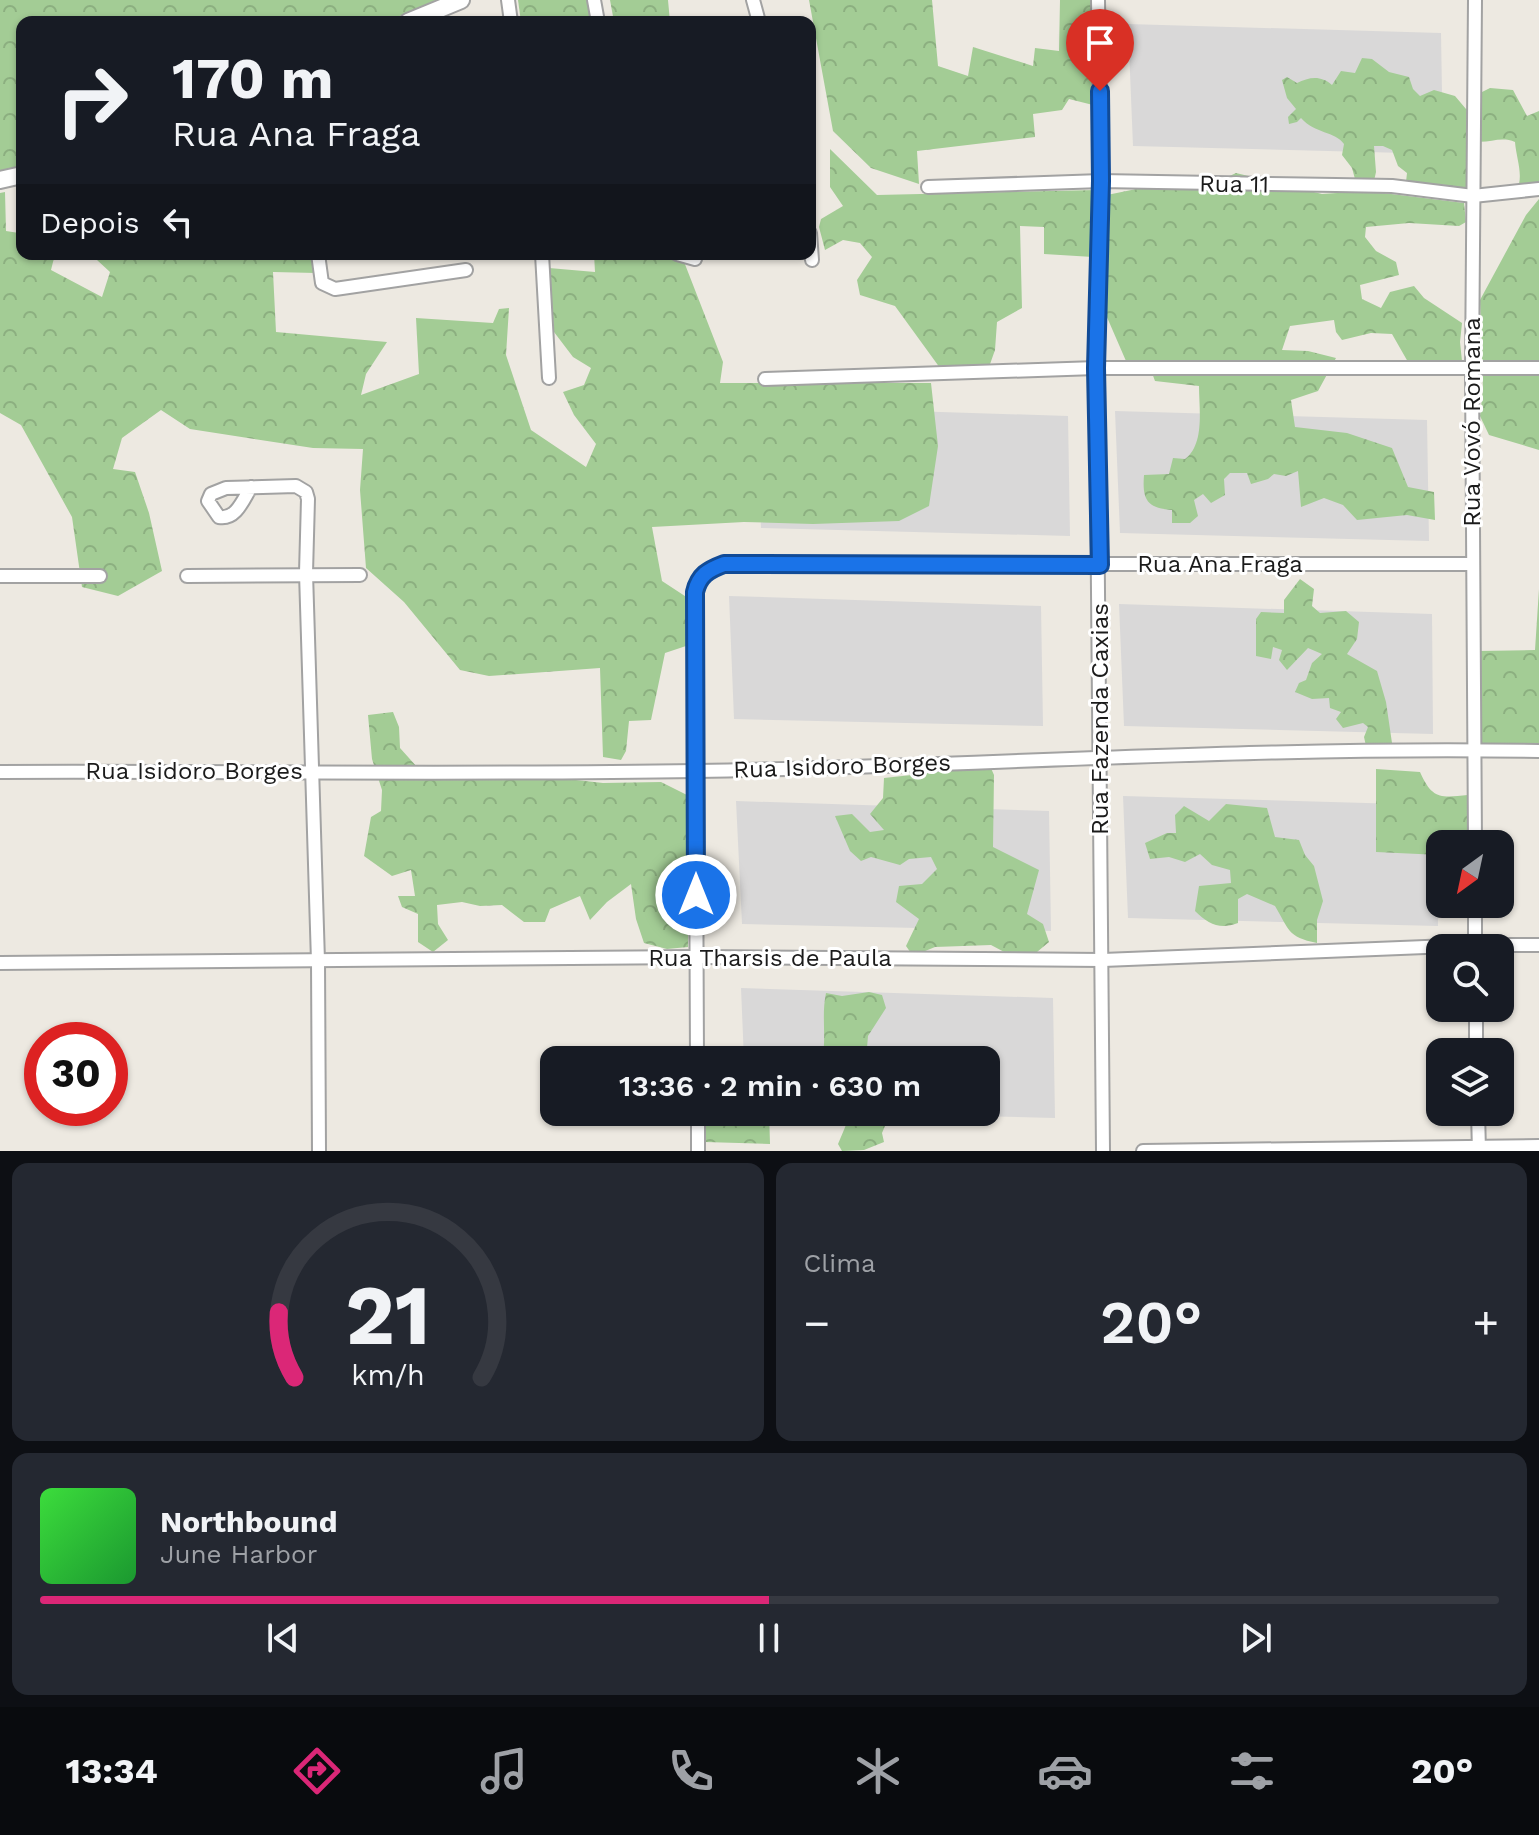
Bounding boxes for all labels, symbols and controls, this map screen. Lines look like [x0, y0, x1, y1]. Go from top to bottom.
pin [1066, 9, 1134, 91]
icon: arrive [1078, 21, 1122, 65]
text: 170 m [172, 46, 334, 112]
icon: right [40, 48, 144, 152]
text: Rua Ana Fraga [172, 113, 421, 155]
street label: Rua 11 [1199, 169, 1269, 199]
icon: left [156, 200, 200, 244]
text: Depois [40, 205, 140, 240]
street label: Rua Vovó Romana [1458, 317, 1486, 527]
street label: Rua Ana Fraga [1137, 550, 1303, 578]
street label: Rua Fazenda Caxias [1086, 603, 1114, 835]
street label: Rua Isidoro Borges [733, 748, 951, 784]
street label: Rua Isidoro Borges [85, 757, 303, 785]
north arrow [1426, 830, 1514, 918]
map controls [1426, 830, 1514, 1126]
position arrow [654, 853, 738, 937]
button: search [1426, 934, 1514, 1022]
street label: Rua Tharsis de Paula [648, 944, 892, 972]
speed limit sign: 30 [24, 1022, 128, 1126]
button: layers [1426, 1038, 1514, 1126]
text: 13:36 · 2 min · 630 m [619, 1068, 921, 1103]
text: Clima [804, 1248, 876, 1278]
text: 21 [345, 1267, 430, 1364]
text: 20° [1100, 1287, 1203, 1358]
text: − [804, 1297, 830, 1349]
text: + [1472, 1297, 1499, 1349]
text: km/h [351, 1358, 425, 1392]
text: Northbound [160, 1504, 337, 1539]
text: June Harbor [160, 1539, 317, 1569]
icon: previous [261, 1616, 305, 1660]
icon: pause [747, 1616, 791, 1660]
icon: next [1234, 1616, 1278, 1660]
icon: directions [289, 1743, 345, 1799]
icon: music [476, 1743, 532, 1799]
icon: phone [663, 1743, 719, 1799]
icon: climate [850, 1743, 906, 1799]
icon: car [1037, 1743, 1093, 1799]
icon: filters [1224, 1743, 1280, 1799]
text: 13:34 [66, 1750, 158, 1792]
text: 20° [1411, 1750, 1473, 1792]

